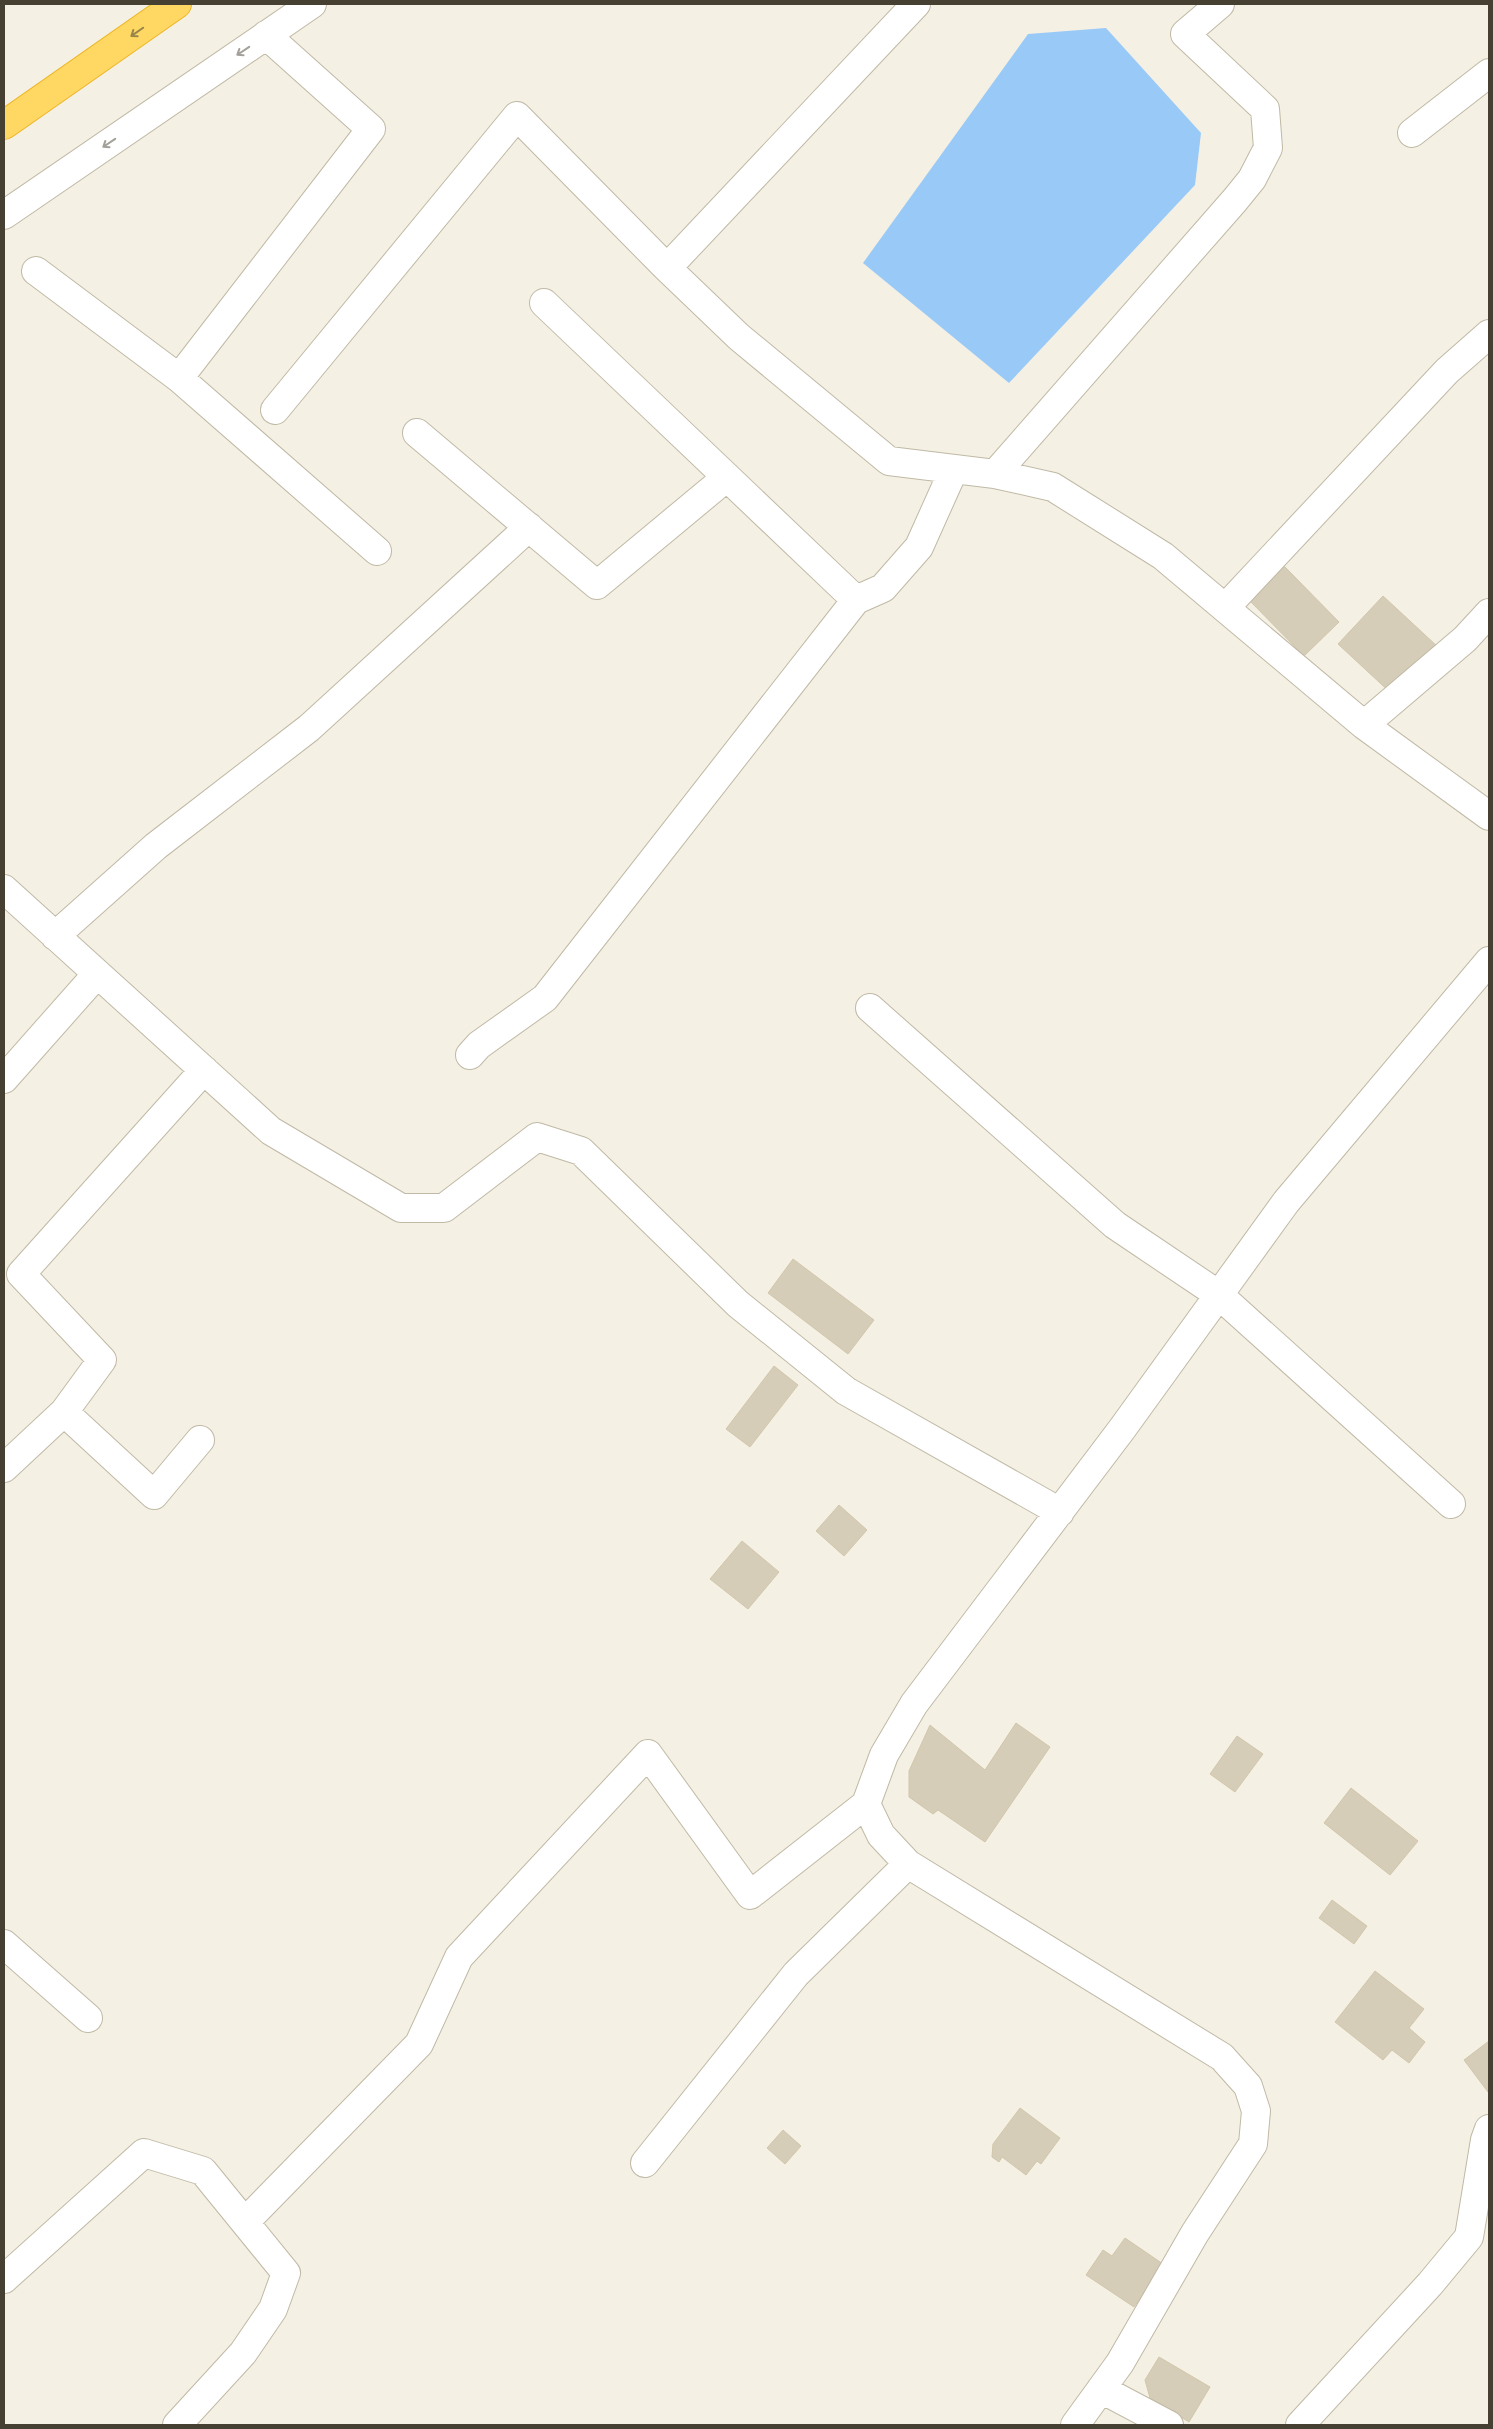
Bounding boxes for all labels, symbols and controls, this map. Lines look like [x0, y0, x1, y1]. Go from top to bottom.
one-way arrow [130, 27, 144, 37]
one-way arrow [236, 46, 250, 56]
one-way arrow [102, 138, 116, 148]

